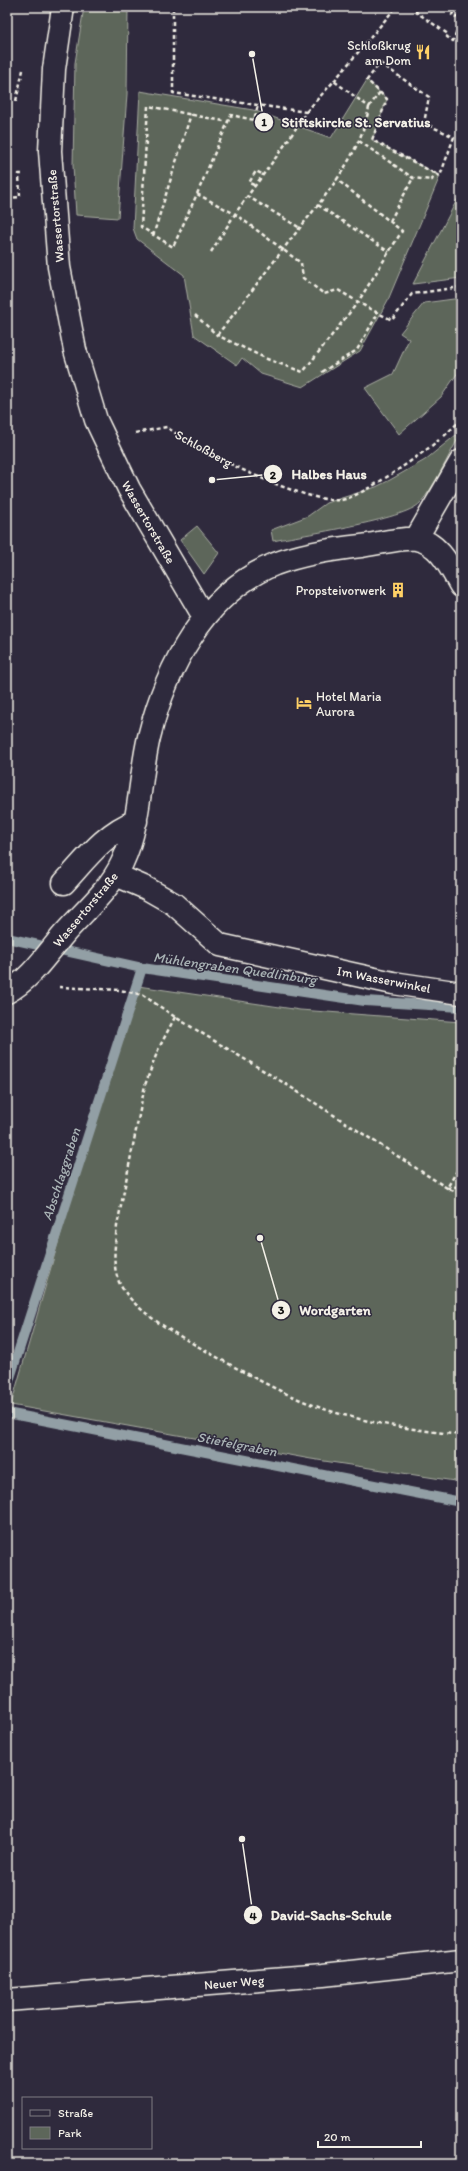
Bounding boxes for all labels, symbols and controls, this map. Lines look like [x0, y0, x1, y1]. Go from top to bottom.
place label: Schloßkrug am Dom [347, 38, 412, 68]
restaurant icon: Schloßkrug am Dom [414, 43, 432, 61]
callout: Stiftskirche St. Servatius [254, 109, 439, 135]
text: Stiftskirche St. Servatius [281, 114, 431, 131]
text: 1 [261, 115, 267, 129]
street label: Wassertorstraße [44, 169, 67, 263]
street label: Schloßberg [173, 427, 235, 470]
callout: Halbes Haus [263, 461, 375, 487]
text: Halbes Haus [291, 466, 367, 483]
text: 2 [270, 468, 277, 482]
street label: Wassertorstraße [119, 478, 178, 566]
building icon: Propsteivorwerk [389, 581, 407, 599]
place label: Propsteivorwerk [296, 583, 386, 598]
place label: Hotel Maria Aurora [316, 689, 382, 719]
hotel icon: Hotel Maria Aurora [295, 694, 313, 712]
street label: Wassertorstraße [50, 869, 121, 950]
water label: Mühlengraben Quedlinburg [152, 949, 319, 989]
street label: Im Wasserwinkel [336, 963, 432, 996]
water label: Abschlaggraben [39, 1126, 84, 1223]
callout: Wordgarten [271, 1297, 379, 1323]
text: Wordgarten [299, 1302, 371, 1319]
text: 3 [278, 1303, 285, 1317]
water label: Stiefelgraben [196, 1428, 278, 1461]
callout: David-Sachs-Schule [243, 1902, 400, 1928]
text: David-Sachs-Schule [270, 1907, 392, 1924]
text: 4 [249, 1909, 257, 1923]
street label: Neuer Weg [203, 1972, 265, 1993]
legend [22, 2097, 152, 2149]
text: Straße [58, 2106, 93, 2120]
scale bar [318, 2123, 421, 2149]
text: Park [58, 2126, 82, 2140]
text: 20 m [324, 2130, 351, 2144]

